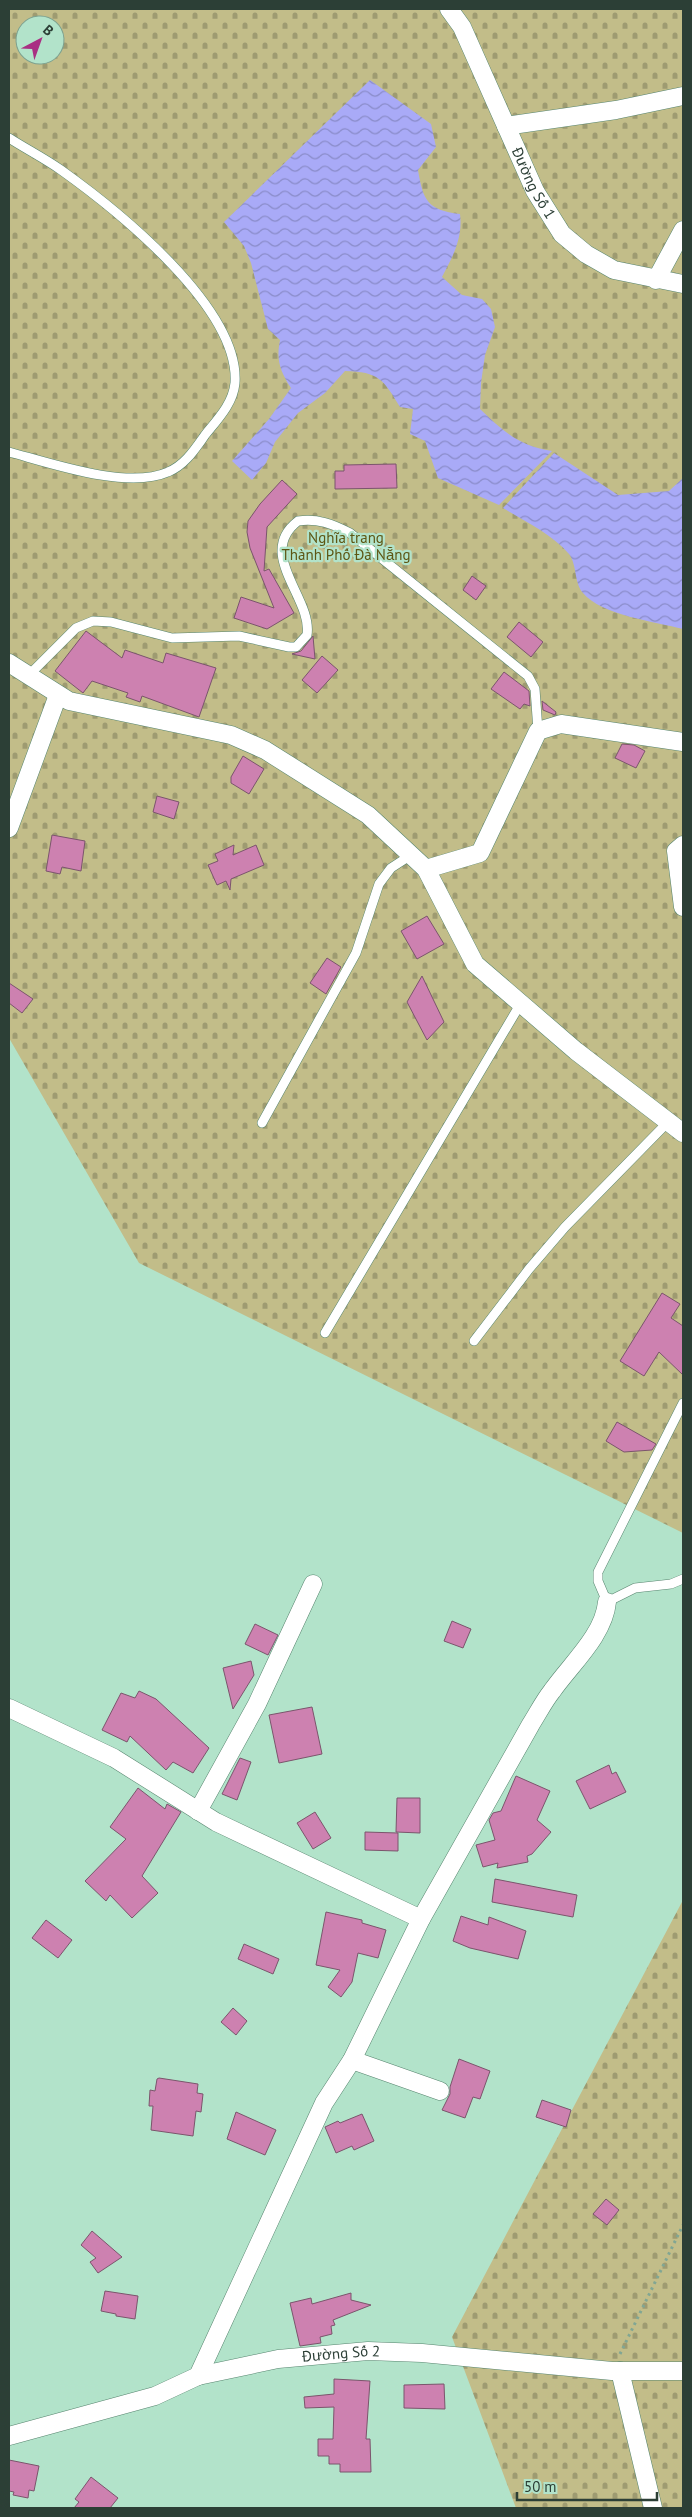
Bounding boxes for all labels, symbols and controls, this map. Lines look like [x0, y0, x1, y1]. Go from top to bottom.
north arrow [15, 15, 65, 65]
text: B [39, 21, 58, 40]
street label: Đường Số 1 [507, 143, 560, 222]
park label: Nghĩa trang Thành Phố Đà Nẵng [281, 528, 411, 564]
street label: Đường Số 2 [300, 2341, 381, 2366]
scale bar [517, 2470, 657, 2502]
text: 50 m [524, 2477, 557, 2496]

